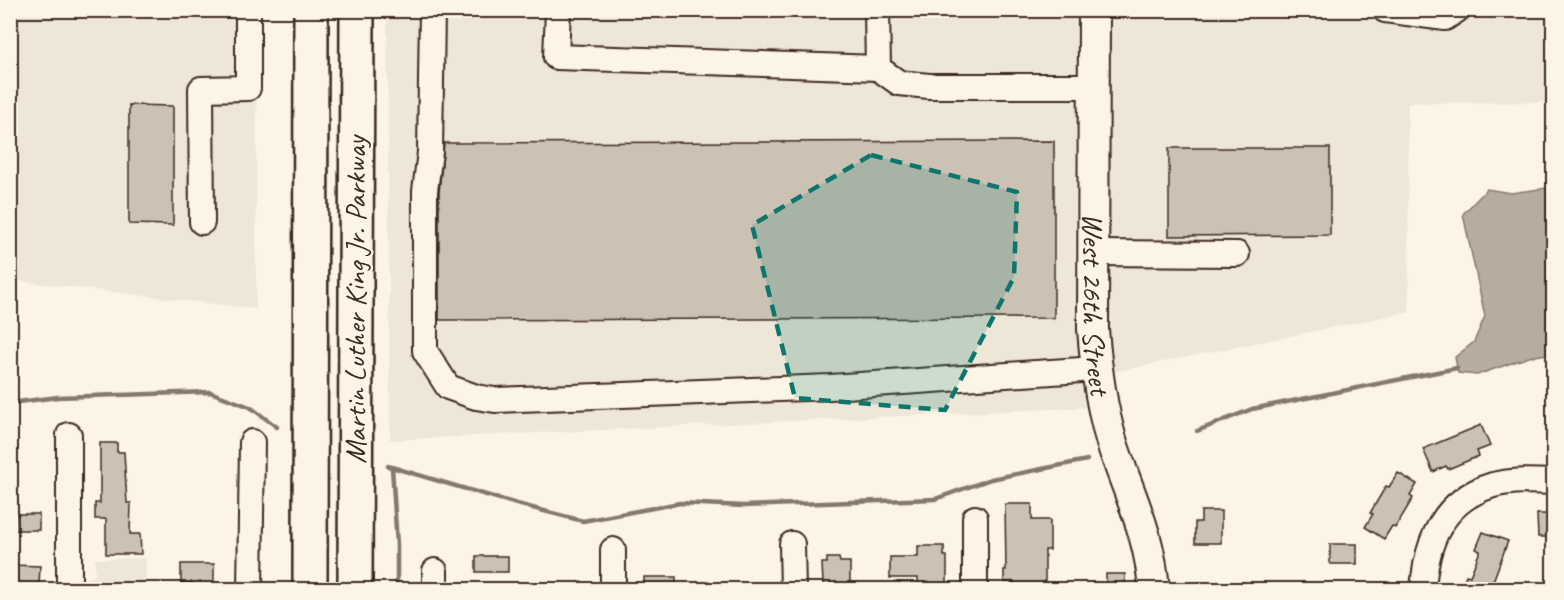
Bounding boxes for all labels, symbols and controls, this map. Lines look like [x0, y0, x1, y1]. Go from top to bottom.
street label: Martin Luther King Jr. Parkway [336, 133, 374, 464]
street label: West 26th Street [1074, 213, 1120, 400]

